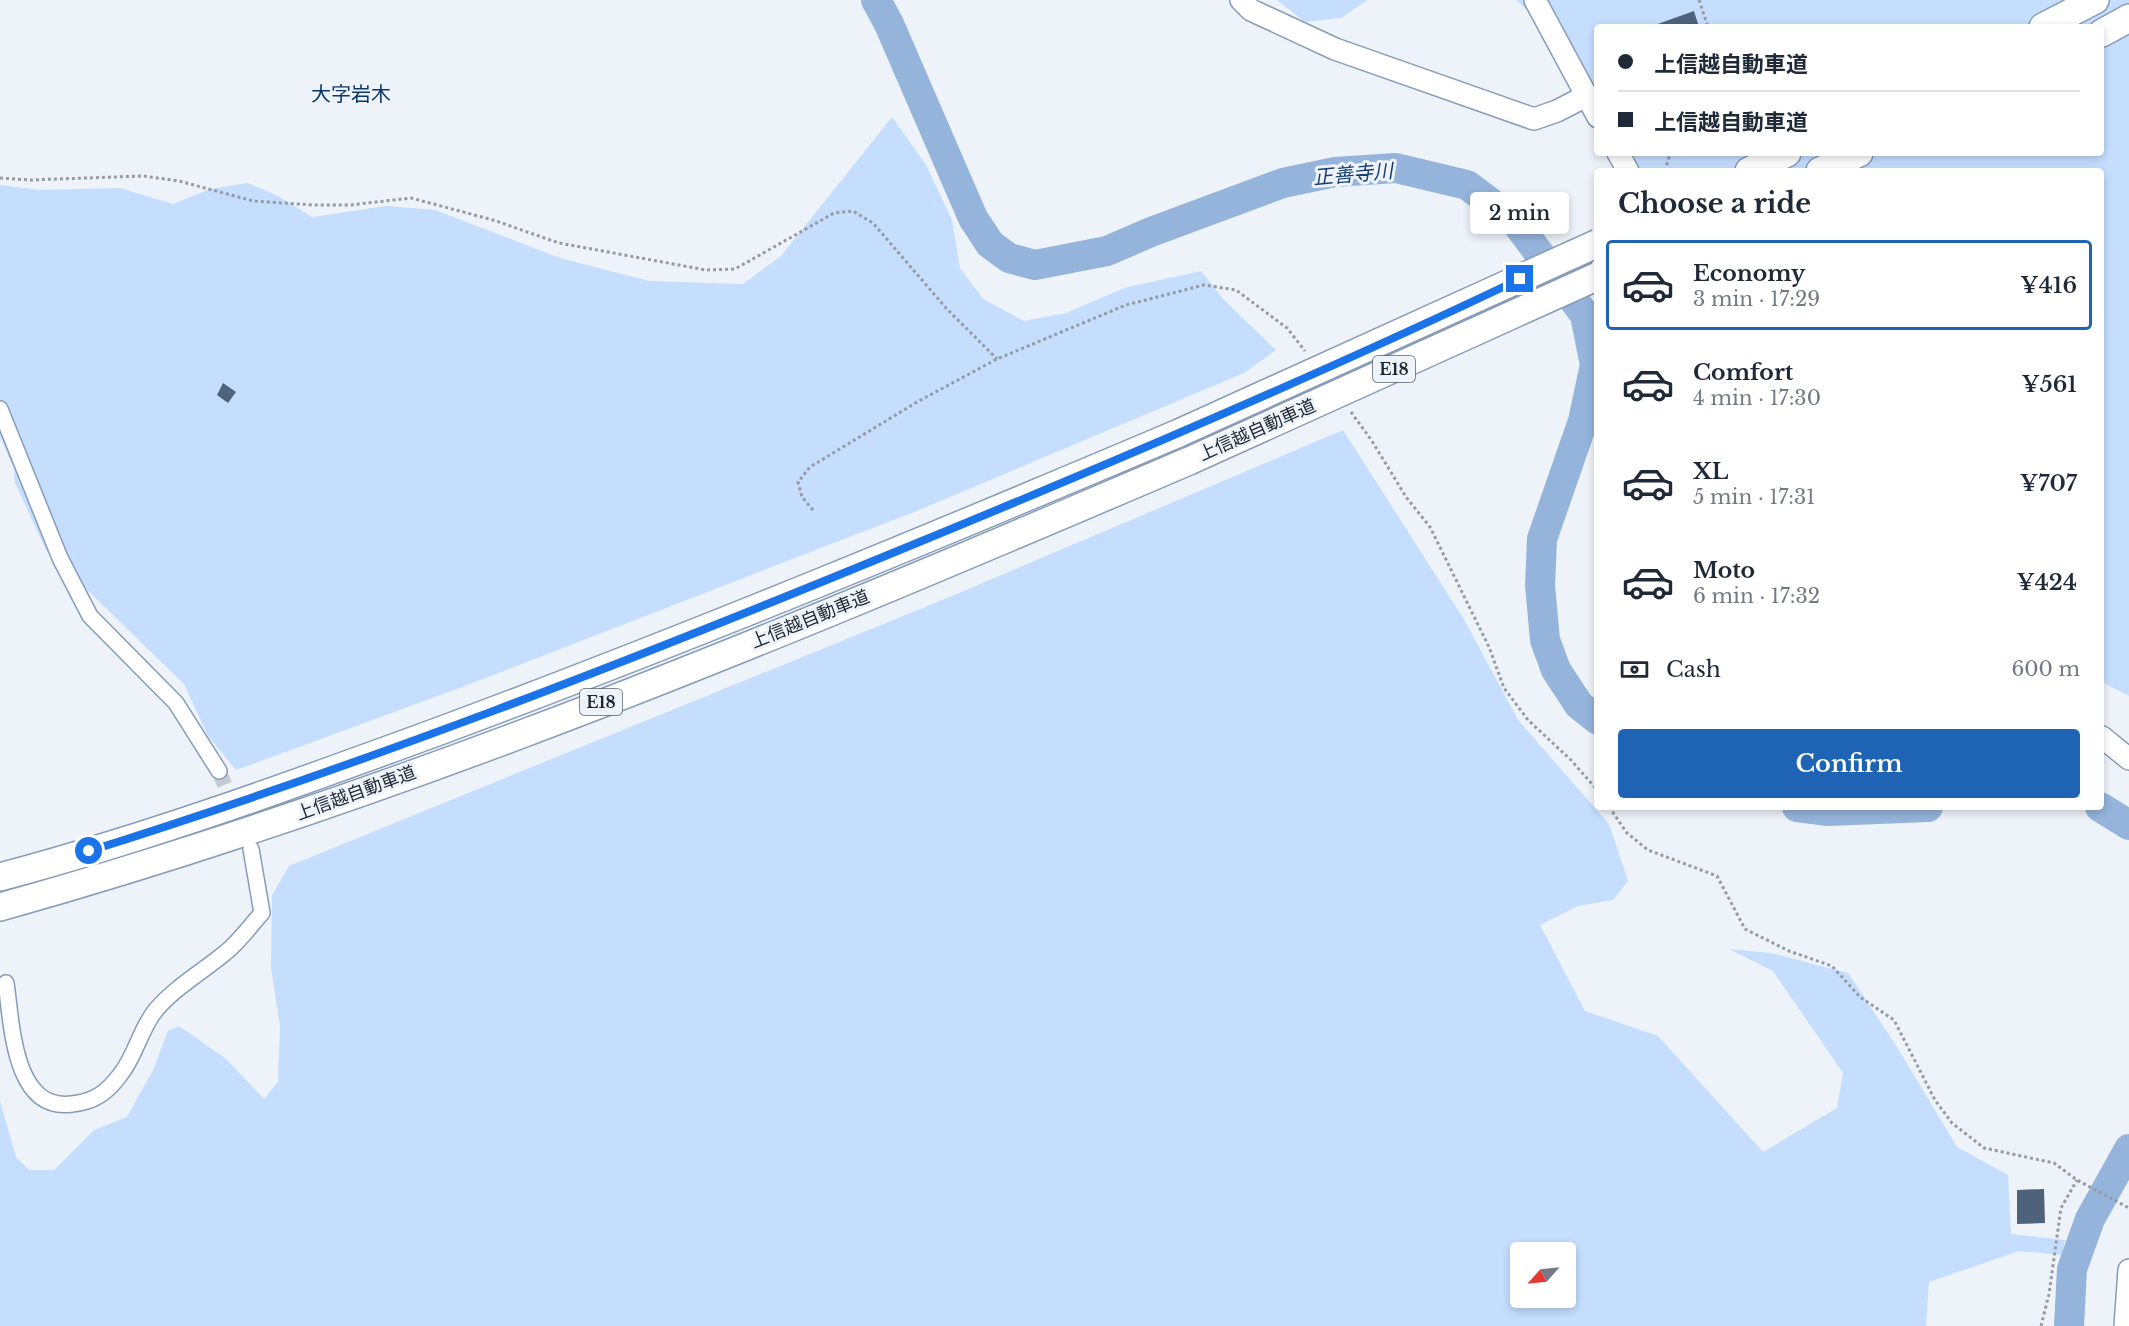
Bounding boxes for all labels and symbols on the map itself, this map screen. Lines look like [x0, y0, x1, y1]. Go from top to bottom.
district label: 大字岩木 [311, 82, 391, 106]
water label: 正善寺川 [1312, 158, 1396, 189]
callout: 2 min [1470, 192, 1570, 234]
route end [1506, 265, 1533, 292]
road number: E18 [1373, 356, 1415, 382]
street label: 上信越自動車道 [1195, 394, 1319, 466]
street label: 上信越自動車道 [747, 585, 873, 653]
road number: E18 [580, 689, 622, 715]
street label: 上信越自動車道 [293, 761, 419, 825]
route start [75, 837, 102, 864]
north arrow [1510, 1242, 1576, 1308]

